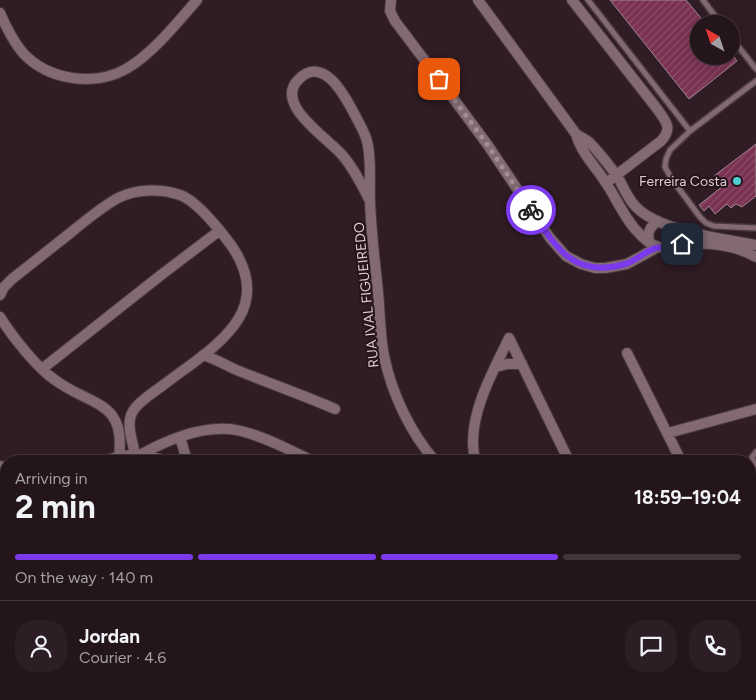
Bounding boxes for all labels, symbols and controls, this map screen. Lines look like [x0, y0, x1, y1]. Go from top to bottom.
north arrow [690, 15, 740, 65]
map controls [690, 15, 740, 65]
pin [418, 58, 460, 100]
icon: bag [425, 65, 453, 93]
place label: Ferreira Costa [639, 173, 727, 190]
marker: Ferreira Costa [731, 175, 743, 187]
courier [506, 185, 556, 235]
icon: bike [517, 196, 545, 224]
street label: RUA IVAL FIGUEIREDO [350, 221, 383, 369]
pin [661, 223, 703, 265]
icon: home [668, 230, 696, 258]
text: Arriving in [15, 469, 87, 488]
text: 18:59–19:04 [634, 486, 741, 509]
text: 2 min [15, 488, 96, 526]
text: On the way · 140 m [15, 568, 153, 587]
button: person [15, 620, 67, 672]
button: chat [625, 620, 677, 672]
button: phone [689, 620, 741, 672]
text: Jordan [79, 625, 140, 648]
text: Courier · 4.6 [79, 648, 166, 667]

